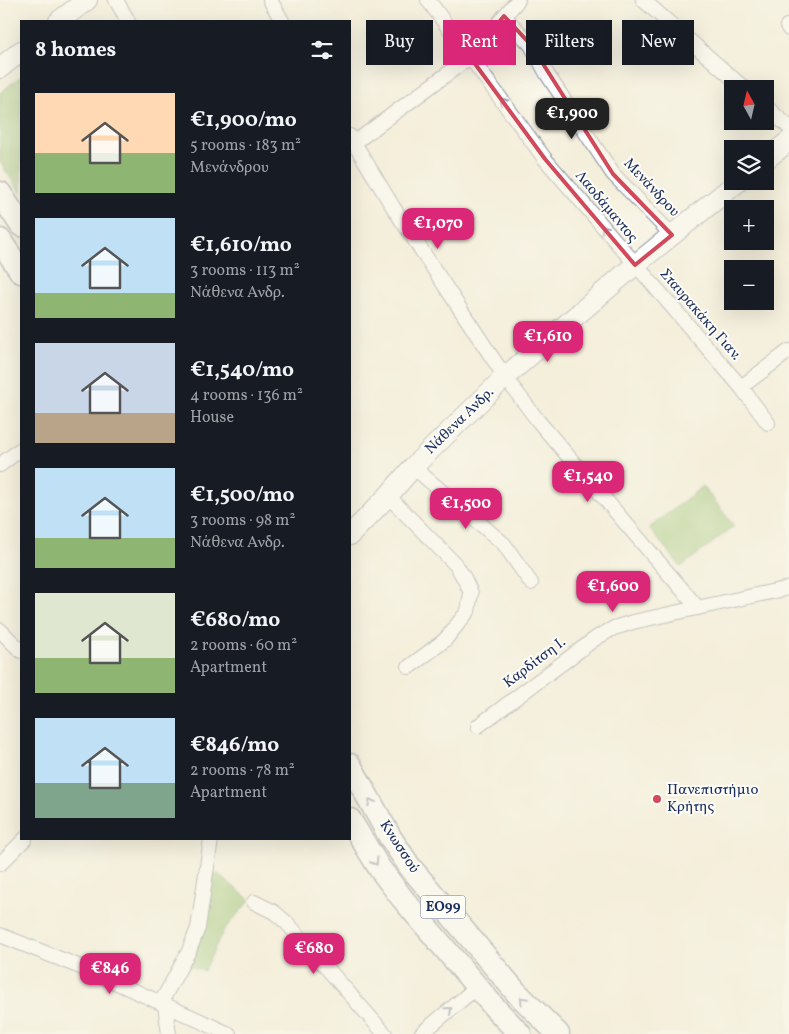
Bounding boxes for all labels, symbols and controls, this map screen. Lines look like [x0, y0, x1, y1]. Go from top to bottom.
chip: Buy [366, 20, 433, 65]
chip: Rent [443, 20, 516, 65]
chip: Filters [526, 20, 612, 65]
chip: New [622, 20, 694, 65]
text: 8 homes [35, 36, 116, 65]
icon: filters [308, 36, 336, 64]
north arrow [724, 80, 774, 130]
map controls [724, 80, 774, 310]
one-way arrow [500, 98, 508, 107]
pin: €1,900 [531, 98, 613, 140]
text: €1,900 [546, 103, 598, 125]
text: €1,900/mo [190, 106, 297, 135]
icon: home [75, 113, 135, 173]
text: 5 rooms · 183 m² [190, 135, 301, 157]
button: layers [724, 140, 774, 190]
street label: Μενάνδρου [618, 154, 684, 222]
text: Μενάνδρου [190, 157, 269, 179]
street label: Λαοδάμαντος [570, 166, 643, 248]
button: + [724, 200, 774, 250]
pin: €1,070 [397, 208, 479, 250]
text: €1,070 [413, 213, 463, 235]
one-way arrow [600, 225, 609, 234]
text: €1,610/mo [190, 231, 292, 260]
icon: home [75, 238, 135, 298]
text: 3 rooms · 113 m² [190, 260, 300, 282]
button: − [724, 260, 774, 310]
street label: Σταυρακάκη Γιαν. [654, 265, 746, 365]
text: Νάθενα Ανδρ. [190, 282, 285, 304]
pin: €1,610 [507, 320, 589, 363]
text: €1,610 [524, 326, 572, 348]
text: €1,540/mo [190, 356, 294, 385]
icon: home [75, 363, 135, 423]
street label: Νάθενα Ανδρ. [421, 383, 499, 459]
text: 4 rooms · 136 m² [190, 385, 303, 407]
text: House [190, 407, 234, 429]
pin: €1,540 [547, 460, 629, 503]
text: €1,540 [563, 466, 613, 488]
text: €1,500/mo [190, 481, 295, 510]
icon: home [75, 488, 135, 548]
pin: €1,500 [425, 488, 507, 530]
text: €1,500 [441, 493, 491, 515]
text: 3 rooms · 98 m² [190, 510, 295, 532]
text: Νάθενα Ανδρ. [190, 532, 285, 554]
pin: €1,600 [572, 570, 654, 613]
text: €1,600 [587, 576, 639, 598]
text: €680/mo [190, 606, 280, 635]
icon: home [75, 613, 135, 673]
street label: Καρδίτση Ι. [499, 633, 571, 693]
text: 2 rooms · 60 m² [190, 635, 297, 657]
text: Apartment [190, 657, 267, 679]
text: €846/mo [190, 731, 279, 760]
icon: home [75, 738, 135, 798]
text: 2 rooms · 78 m² [190, 760, 295, 782]
place label: Πανεπιστήμιο Κρήτης [667, 780, 758, 818]
text: Apartment [190, 782, 267, 804]
marker: Πανεπιστήμιο Κρήτης [651, 793, 663, 805]
one-way arrow [367, 799, 377, 808]
street label: Κνωσσού [374, 816, 424, 878]
one-way arrow [369, 856, 378, 865]
road number: ΕΟ99 [420, 896, 466, 919]
pin: €680 [284, 932, 344, 975]
text: €680 [294, 938, 334, 960]
pin: €846 [80, 952, 140, 995]
text: €846 [91, 958, 129, 980]
one-way arrow [520, 996, 529, 1005]
one-way arrow [443, 1008, 452, 1016]

